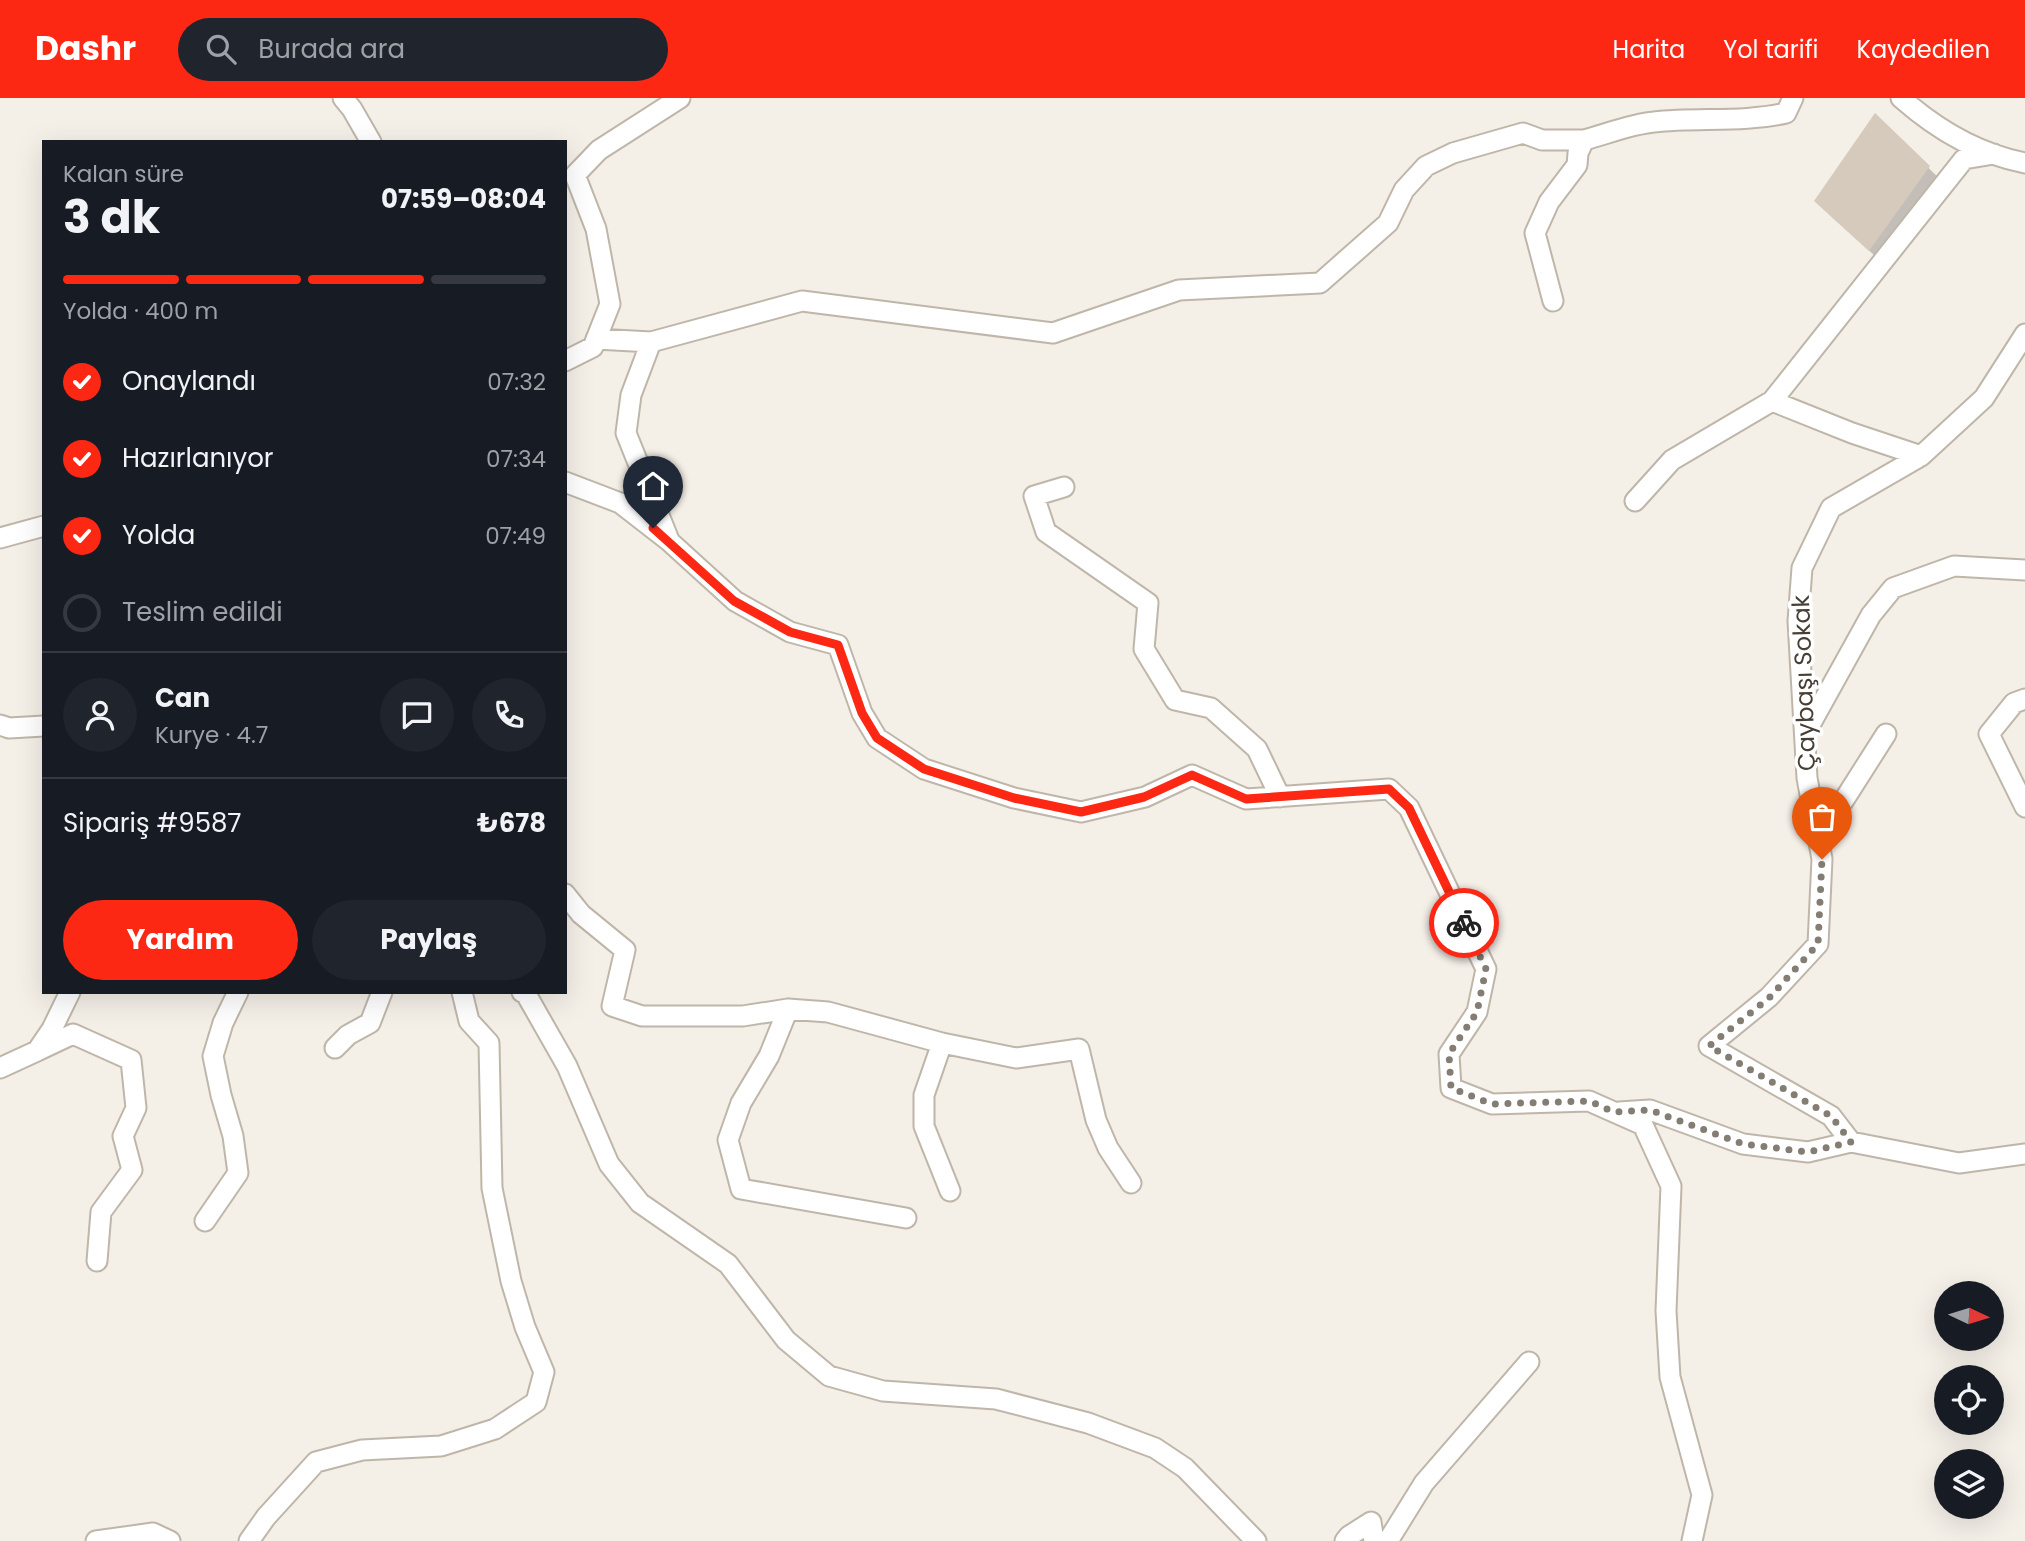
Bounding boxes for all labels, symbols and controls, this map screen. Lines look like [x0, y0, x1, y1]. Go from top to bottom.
search box [178, 18, 668, 81]
text: Dashr [35, 25, 136, 72]
icon: search [202, 30, 240, 68]
text: Burada ara [258, 31, 405, 67]
text: Harita [1613, 33, 1685, 66]
text: Yol tarifi [1723, 33, 1819, 66]
text: Kaydedilen [1857, 33, 1990, 66]
text: Kalan süre [63, 158, 184, 190]
text: 07:59–08:04 [381, 181, 546, 217]
text: 3 dk [63, 185, 160, 249]
text: Yolda · 400 m [63, 295, 218, 327]
icon: check [63, 363, 101, 401]
text: Onaylandı [122, 363, 256, 399]
text: 07:32 [487, 366, 546, 398]
icon: check [63, 440, 101, 478]
text: Hazırlanıyor [122, 440, 273, 476]
text: 07:34 [486, 443, 546, 475]
pin [623, 456, 683, 528]
icon: home [634, 467, 672, 505]
icon: check [63, 517, 101, 555]
text: Yolda [122, 517, 195, 553]
text: 07:49 [485, 520, 546, 552]
text: Teslim edildi [122, 594, 283, 630]
street label: Çaybaşı Sokak [1784, 594, 1823, 772]
button: person [63, 678, 137, 752]
button: chat [380, 678, 454, 752]
button: phone [472, 678, 546, 752]
text: Can [155, 680, 210, 716]
text: Kurye · 4.7 [155, 719, 268, 751]
pin [1792, 787, 1852, 859]
icon: bag [1803, 798, 1841, 836]
text: Sipariş #9587 [63, 805, 242, 841]
text: ₺678 [477, 805, 546, 841]
courier [1429, 888, 1499, 958]
button: Yardım [63, 900, 298, 980]
button: Paylaş [312, 900, 546, 980]
icon: bike [1445, 904, 1483, 942]
north arrow [1934, 1281, 2004, 1351]
map controls [1934, 1281, 2004, 1519]
button: locate [1934, 1365, 2004, 1435]
button: layers [1934, 1449, 2004, 1519]

